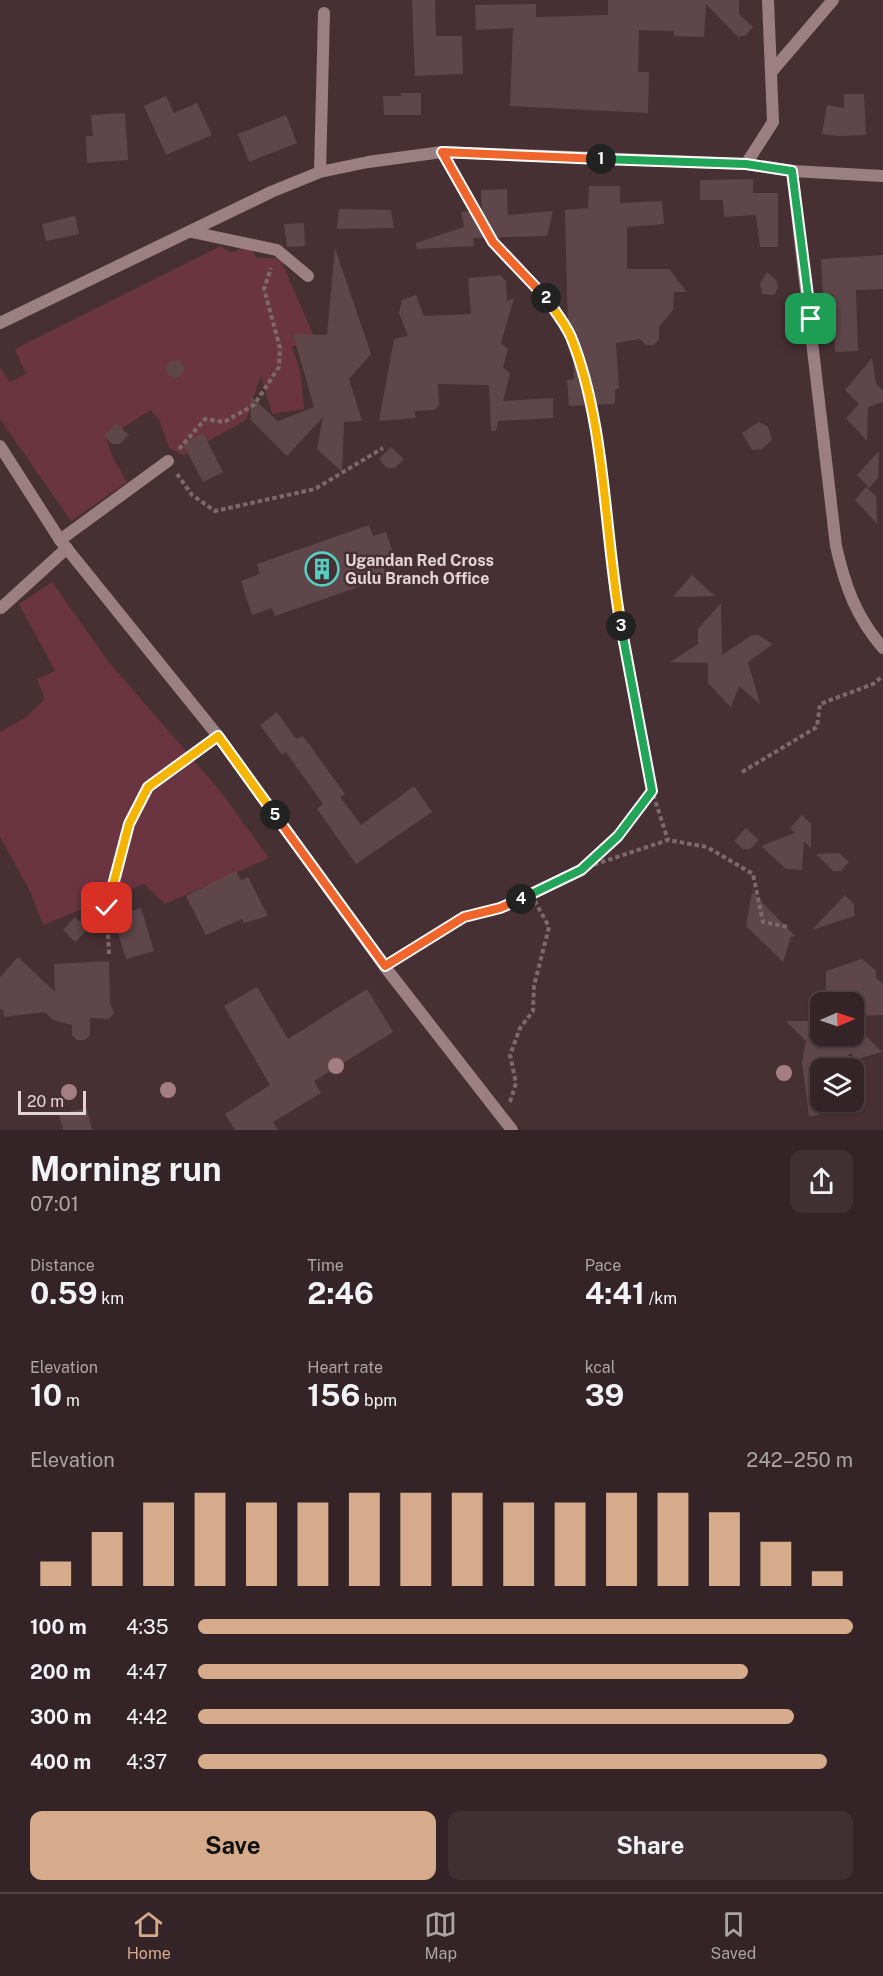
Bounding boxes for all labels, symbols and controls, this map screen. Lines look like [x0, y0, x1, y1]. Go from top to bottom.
pin: 1 [586, 144, 616, 174]
text: 1 [598, 149, 604, 168]
pin: 2 [531, 283, 561, 313]
text: 2 [541, 288, 551, 307]
pin [785, 293, 836, 344]
icon: arrive [794, 302, 827, 335]
building icon: Ugandan Red Cross Gulu Branch Office [304, 551, 340, 587]
place label: Ugandan Red Cross Gulu Branch Office [345, 551, 494, 588]
pin: 3 [606, 611, 636, 641]
text: 3 [616, 616, 626, 635]
pin: 5 [260, 800, 290, 830]
text: 5 [270, 805, 280, 824]
pin [81, 882, 132, 933]
pin: 4 [506, 884, 536, 914]
text: 4 [516, 889, 526, 908]
icon: check [90, 891, 123, 924]
north arrow [810, 992, 864, 1046]
map controls [810, 992, 864, 1112]
button: layers [810, 1058, 864, 1112]
scale bar [18, 1088, 86, 1116]
text: 20 m [27, 1092, 64, 1111]
text: Morning run [30, 1150, 222, 1188]
button: share [790, 1150, 853, 1213]
text: 07:01 [30, 1192, 79, 1216]
text: Distance [30, 1256, 95, 1275]
text: Time [307, 1256, 344, 1275]
text: Pace [585, 1256, 621, 1275]
text: 0.59 [30, 1275, 97, 1311]
text: 2:46 [307, 1275, 374, 1311]
text: 4:41 [585, 1275, 645, 1311]
text: km [97, 1289, 124, 1308]
text: /km [645, 1289, 677, 1308]
text: Elevation [30, 1358, 98, 1377]
text: Heart rate [307, 1358, 383, 1377]
text: kcal [585, 1358, 616, 1377]
text: 10 [30, 1377, 62, 1413]
text: 156 [307, 1377, 360, 1413]
text: 39 [585, 1377, 624, 1413]
text: m [62, 1391, 80, 1410]
text: bpm [360, 1391, 397, 1410]
text: Elevation [30, 1448, 115, 1472]
text: 242–250 m [746, 1448, 853, 1472]
text: 100 m [30, 1615, 87, 1639]
text: 4:35 [126, 1615, 169, 1639]
text: 200 m [30, 1660, 91, 1684]
text: 4:47 [126, 1660, 168, 1684]
text: 300 m [30, 1705, 91, 1729]
text: 4:42 [126, 1705, 167, 1729]
text: 400 m [30, 1750, 91, 1774]
text: 4:37 [126, 1750, 167, 1774]
button: Save [30, 1811, 436, 1880]
button: Share [448, 1811, 853, 1880]
tab: Home [127, 1908, 171, 1963]
tab: Map [424, 1908, 457, 1963]
tab: Saved [711, 1908, 756, 1963]

